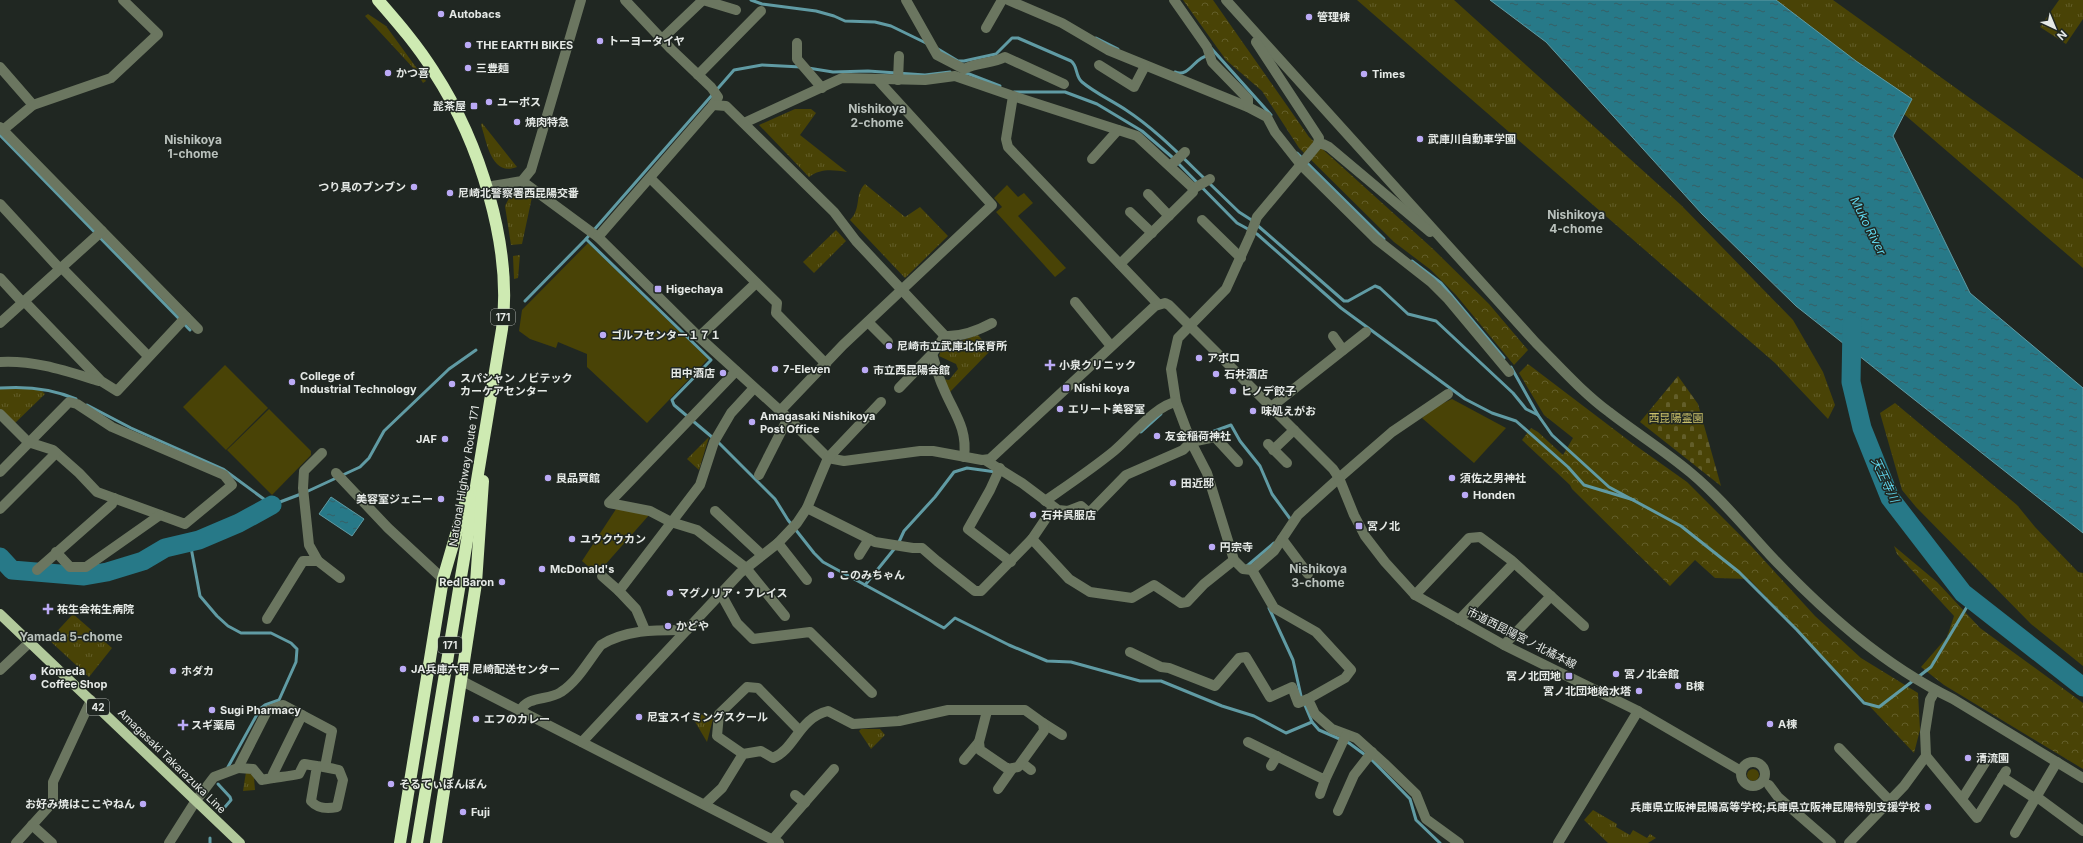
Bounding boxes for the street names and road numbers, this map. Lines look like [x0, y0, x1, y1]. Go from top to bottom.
road number: 171 [491, 309, 515, 325]
street label: National Highway Route 171 [446, 405, 482, 547]
street label: 市道西昆陽宮ノ北橘本線 [1465, 604, 1579, 672]
road number: 171 [438, 637, 462, 653]
road number: 42 [87, 699, 109, 715]
street label: Amagasaki Takarazuka Line [115, 706, 229, 816]

